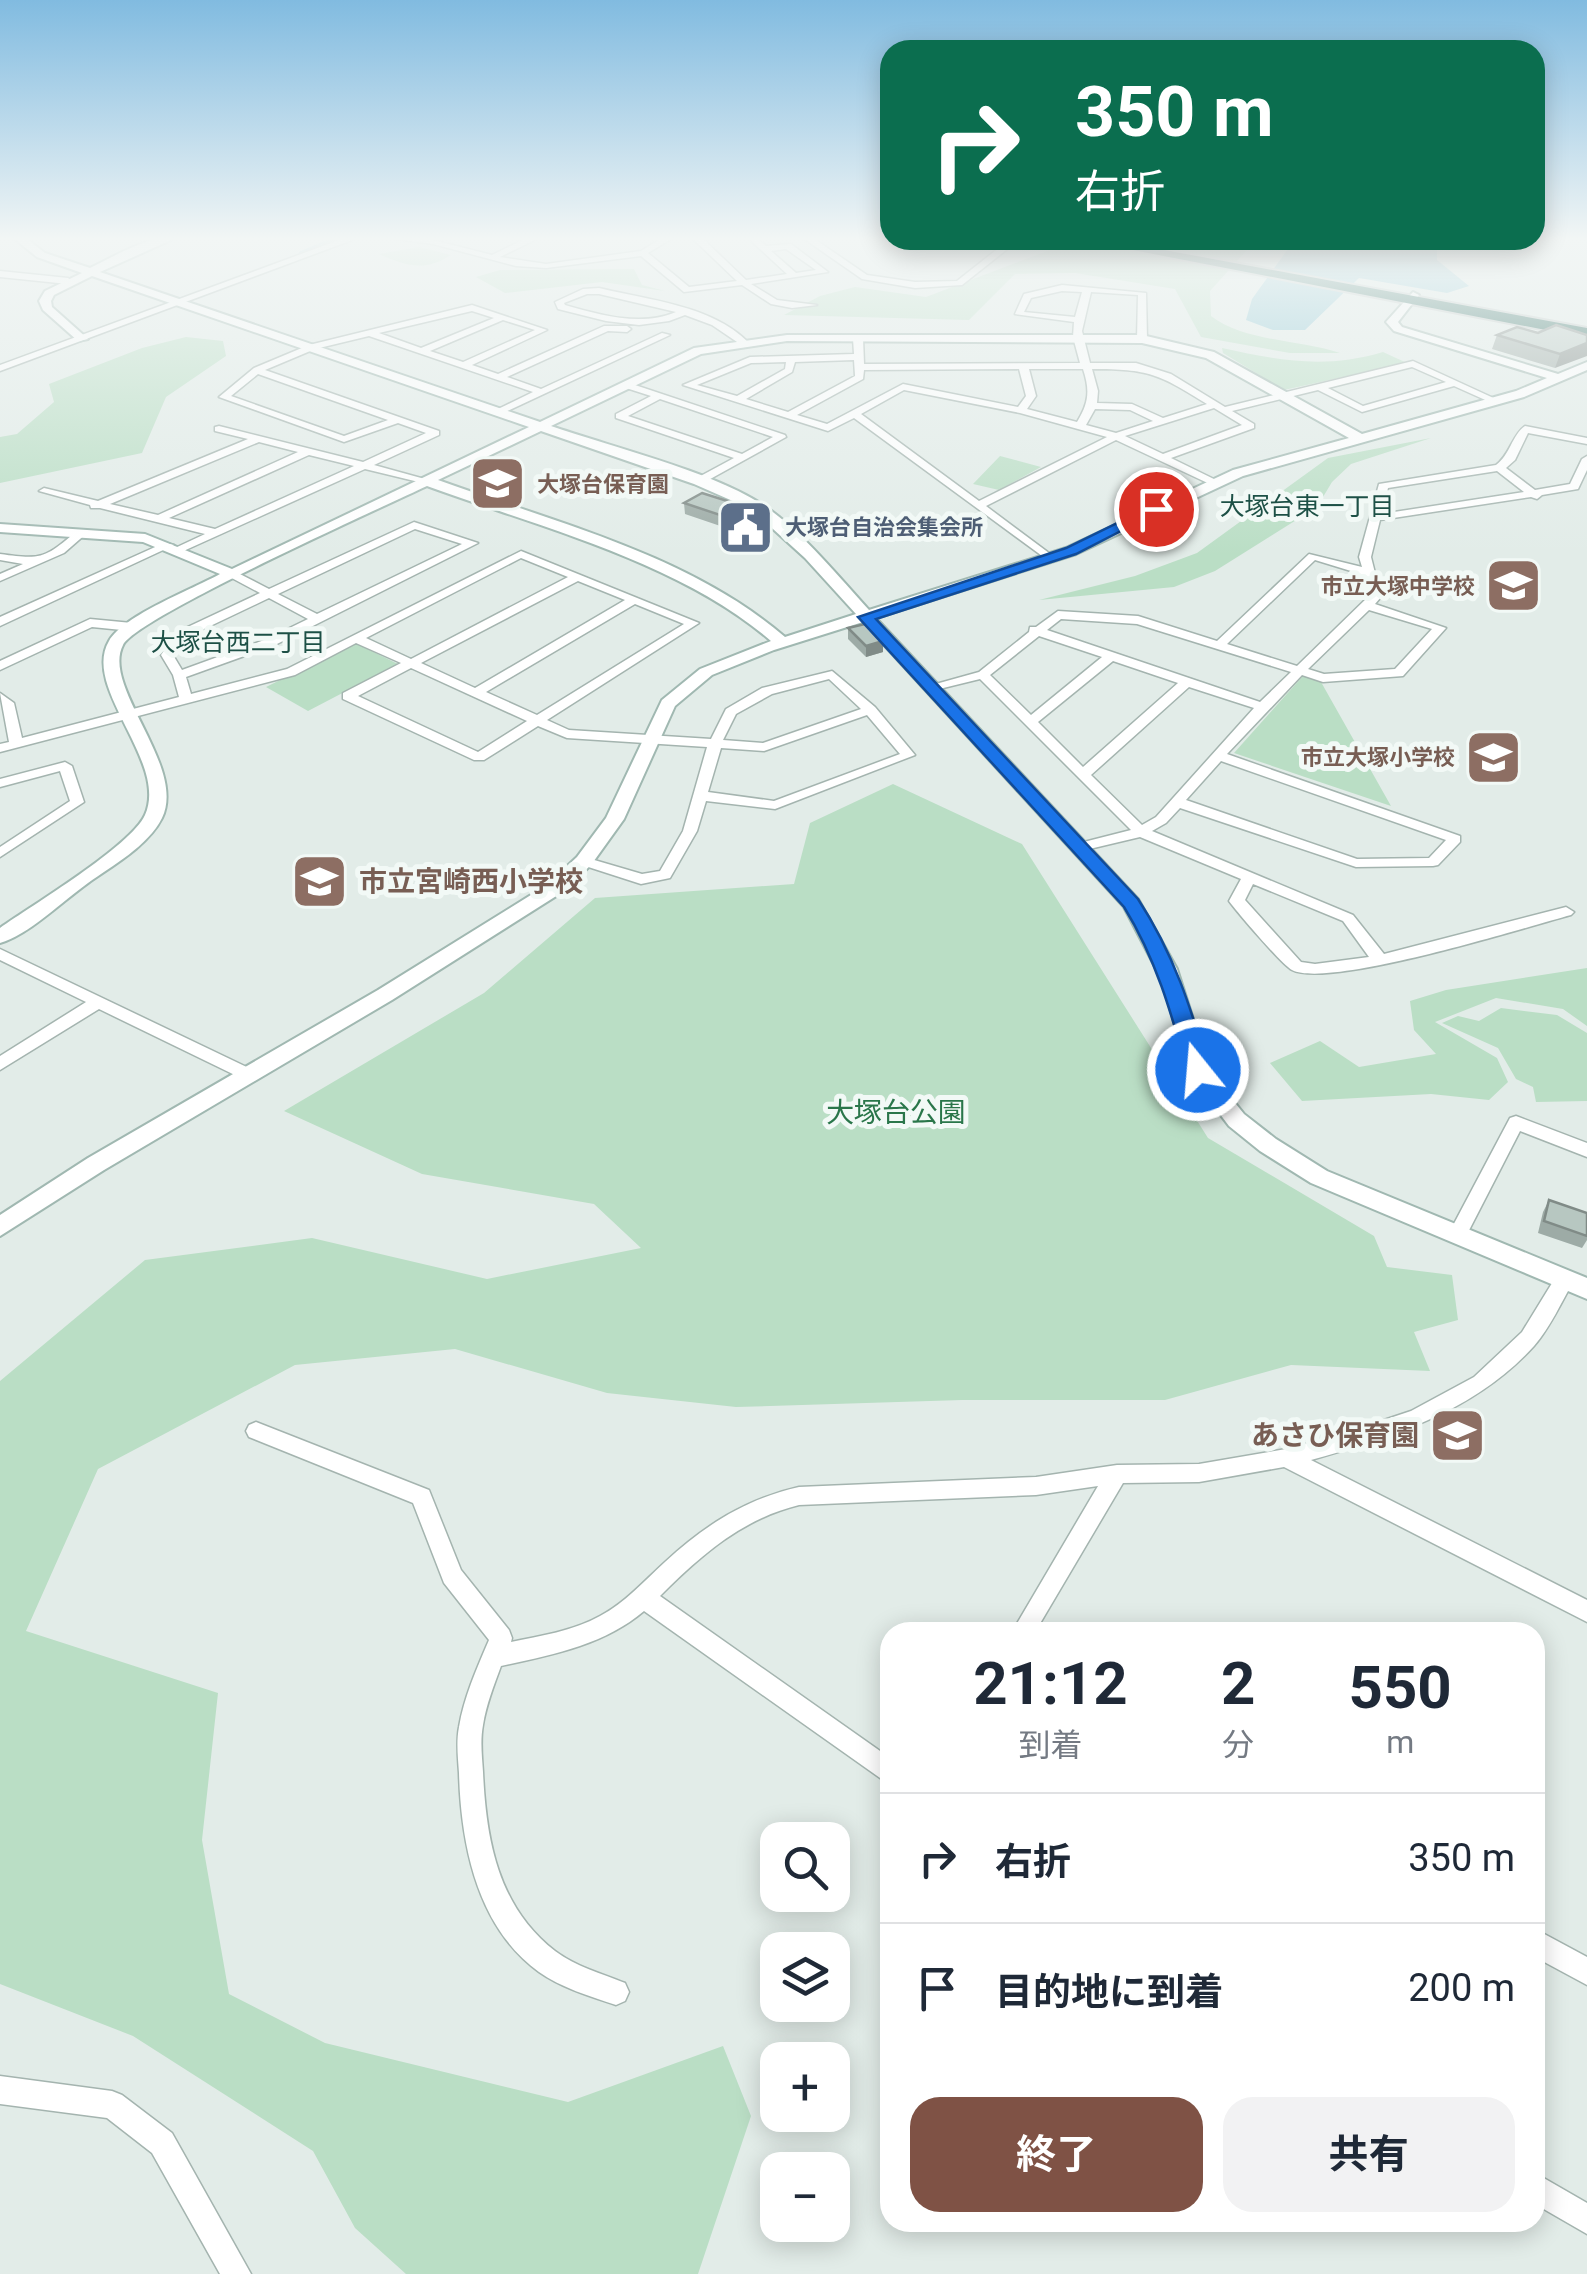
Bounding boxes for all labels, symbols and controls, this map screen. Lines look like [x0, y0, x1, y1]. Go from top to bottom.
text: 350 m [1075, 71, 1274, 153]
icon: right [910, 80, 1040, 210]
text: 右折 [1075, 165, 1165, 218]
school or university icon: 大塚台保育園 [468, 454, 528, 514]
pin [1114, 467, 1199, 552]
place label: 大塚台保育園 [537, 472, 669, 497]
icon: arrive [1129, 482, 1184, 537]
district label: 大塚台東一丁目 [1219, 492, 1395, 521]
public building icon: 大塚台自治会集会所 [716, 497, 776, 557]
place label: 大塚台自治会集会所 [785, 515, 983, 540]
school or university icon: 市立大塚中学校 [1484, 556, 1544, 616]
place label: 市立大塚中学校 [1321, 574, 1475, 599]
district label: 大塚台西二丁目 [150, 628, 326, 657]
school or university icon: 市立大塚小学校 [1464, 727, 1524, 787]
place label: 市立大塚小学校 [1301, 745, 1455, 770]
school or university icon: 市立宮崎西小学校 [290, 851, 350, 911]
place label: 市立宮崎西小学校 [359, 865, 583, 898]
position arrow [1146, 1018, 1250, 1122]
park label: 大塚台公園 [826, 1096, 966, 1129]
school or university icon: あさひ保育園 [1428, 1405, 1488, 1465]
place label: あさひ保育園 [1251, 1419, 1419, 1452]
text: 21:12 [973, 1648, 1128, 1719]
text: 2 [1221, 1648, 1255, 1719]
text: 550 [1349, 1652, 1452, 1723]
text: m [1386, 1723, 1414, 1761]
text: 到着 [1018, 1726, 1082, 1764]
text: 分 [1222, 1726, 1254, 1764]
map controls [760, 1822, 850, 2242]
button: search [760, 1822, 850, 1912]
icon: right [910, 1831, 965, 1886]
text: 350 m [1408, 1836, 1515, 1880]
text: 右折 [995, 1840, 1071, 1884]
button: layers [760, 1932, 850, 2022]
icon: arrive [910, 1961, 965, 2016]
text: 200 m [1408, 1966, 1515, 2010]
text: 目的地に到着 [995, 1970, 1223, 2014]
button: + [760, 2042, 850, 2132]
button: 終了 [910, 2097, 1203, 2212]
button: 共有 [1223, 2097, 1515, 2212]
button: − [760, 2152, 850, 2242]

